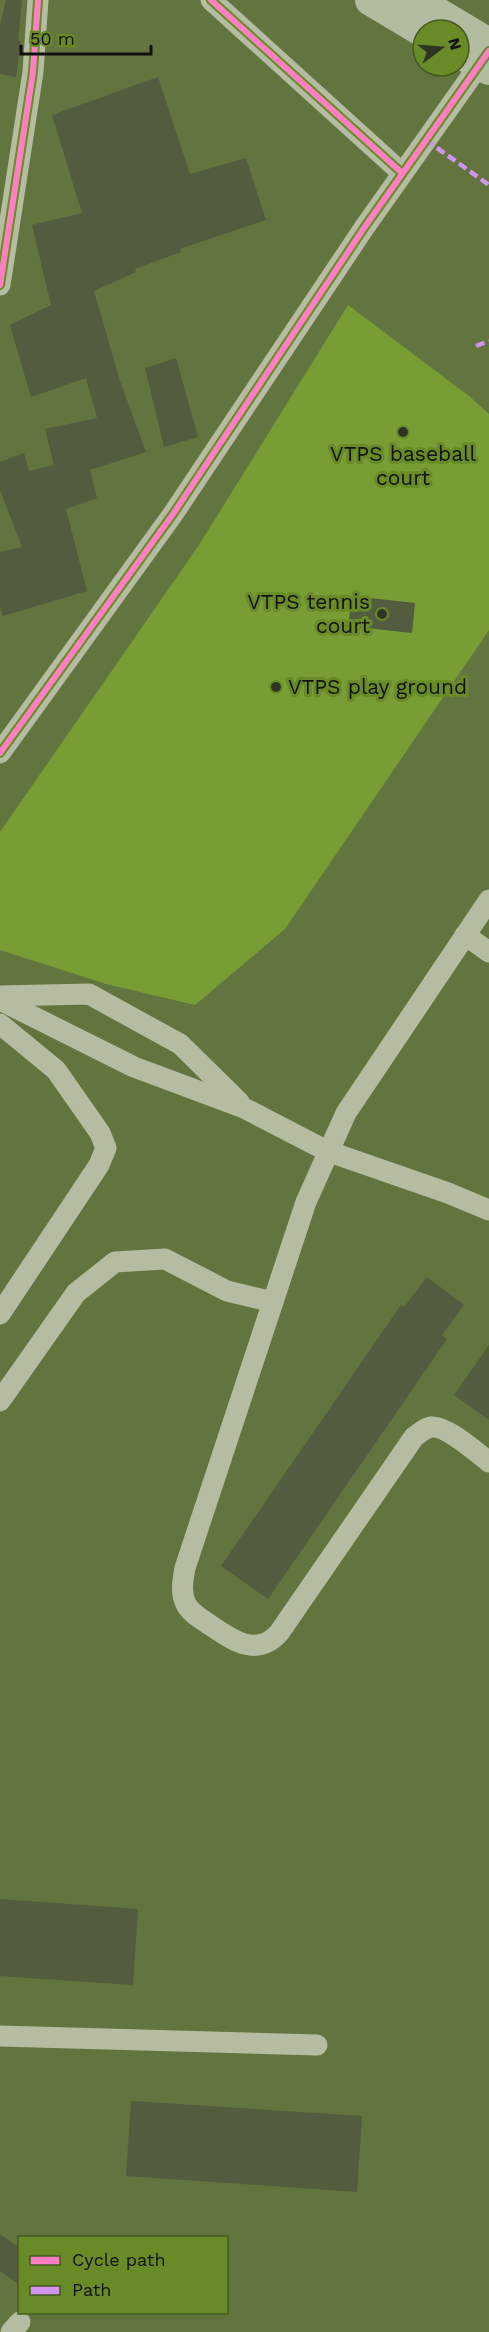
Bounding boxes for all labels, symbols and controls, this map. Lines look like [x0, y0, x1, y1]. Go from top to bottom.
scale bar [21, 18, 152, 56]
north arrow [411, 18, 471, 78]
text: 50 m [30, 28, 75, 49]
text: N [444, 36, 466, 52]
marker: VTPS baseball court [396, 425, 410, 439]
place label: VTPS baseball court [330, 441, 477, 490]
place label: VTPS tennis court [247, 589, 370, 638]
marker: VTPS tennis court [375, 607, 389, 621]
place label: VTPS play ground [288, 674, 467, 699]
marker: VTPS play ground [269, 680, 283, 694]
legend [18, 2236, 228, 2314]
text: Cycle path [72, 2249, 166, 2270]
text: Path [72, 2279, 112, 2300]

